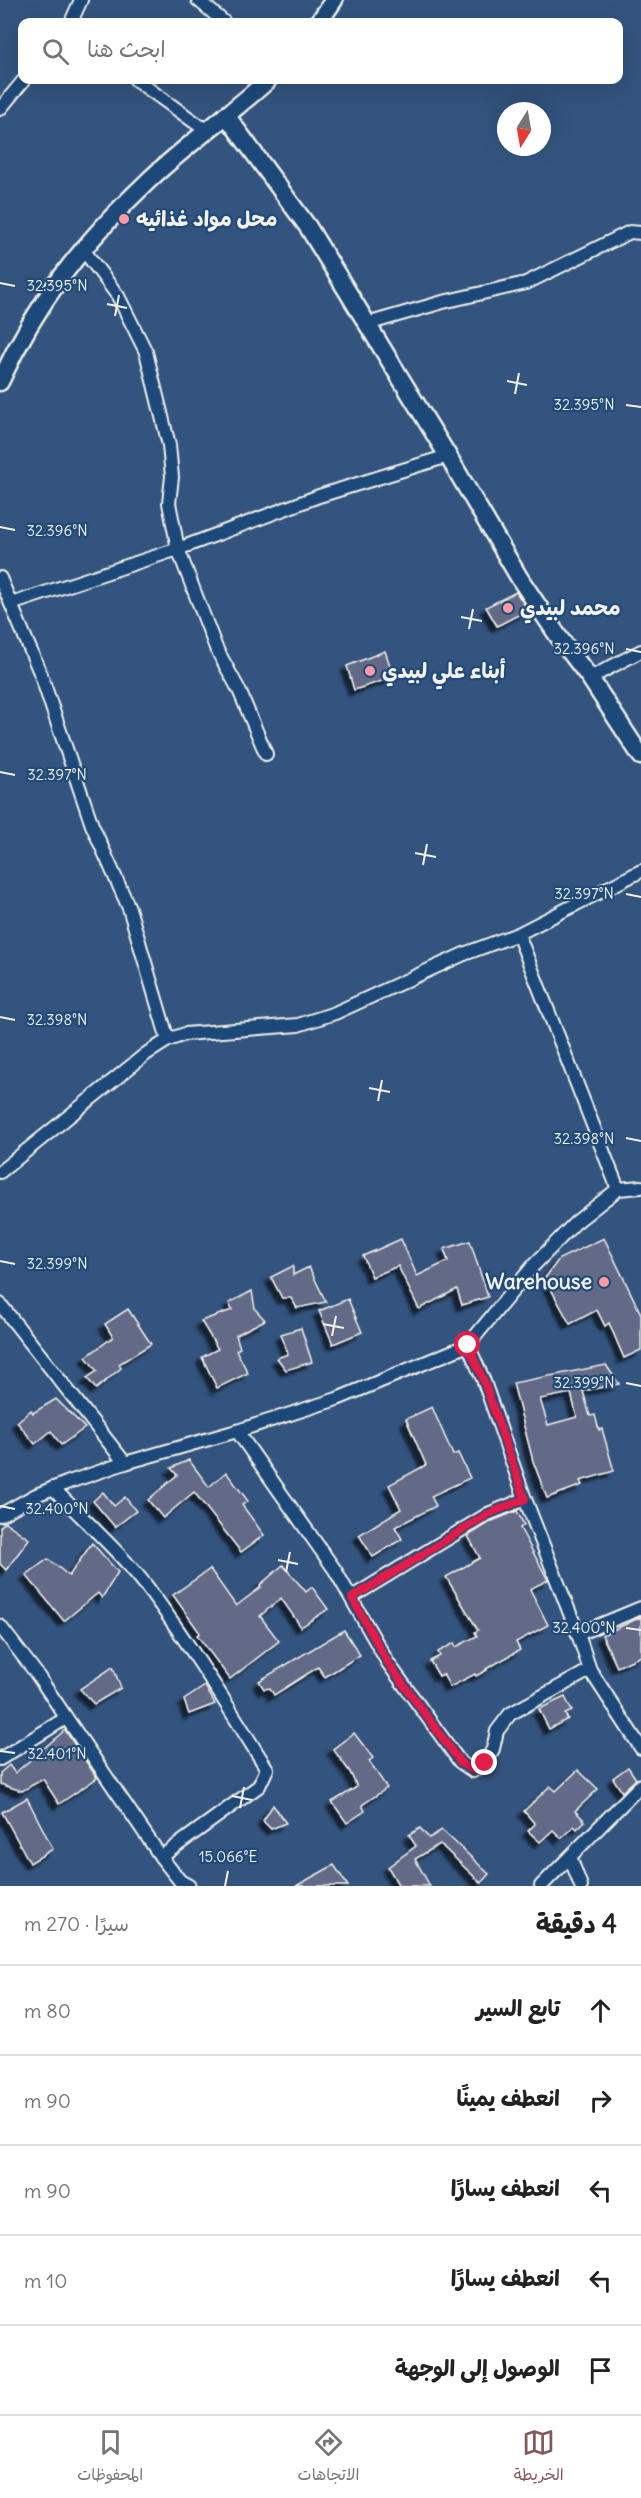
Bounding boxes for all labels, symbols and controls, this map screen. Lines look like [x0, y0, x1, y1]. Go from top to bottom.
search box [18, 18, 623, 84]
icon: search [39, 35, 72, 68]
text: ابحث هنا [87, 35, 166, 63]
north arrow [497, 102, 551, 156]
place label: محل مواد غذائيه [136, 205, 278, 232]
marker: محل مواد غذائيه [117, 212, 131, 226]
text: 32.395°N [27, 276, 88, 295]
text: 32.395°N [554, 395, 615, 414]
text: 32.396°N [26, 521, 88, 540]
place label: محمد لبيدي [520, 594, 621, 624]
marker: محمد لبيدي [501, 601, 515, 615]
text: 32.396°N [553, 639, 615, 658]
place label: أبناء علي لبيدي [382, 657, 506, 690]
marker: أبناء علي لبيدي [363, 664, 377, 678]
text: 32.397°N [27, 765, 87, 784]
text: 32.397°N [554, 884, 614, 903]
text: 32.398°N [26, 1010, 88, 1029]
text: 32.398°N [553, 1129, 615, 1148]
text: 32.399°N [27, 1254, 88, 1273]
place label: Warehouse [485, 1268, 592, 1295]
marker: Warehouse [597, 1275, 611, 1289]
route start [454, 1331, 480, 1357]
text: 32.399°N [554, 1373, 615, 1392]
text: 32.400°N [25, 1499, 89, 1518]
text: 32.400°N [552, 1618, 616, 1637]
text: 32.401°N [27, 1744, 87, 1763]
route end [471, 1749, 497, 1775]
text: 15.066°E [199, 1847, 258, 1866]
text: 4 دقيقة [536, 1907, 617, 1940]
text: سيرًا · 270 m [24, 1911, 129, 1936]
text: تابع السير [476, 1994, 560, 2022]
icon: ahead [584, 1994, 617, 2027]
text: 80 m [24, 1998, 71, 2023]
text: انعطف يمينًا [457, 2084, 560, 2112]
icon: right [584, 2084, 617, 2117]
text: 90 m [24, 2088, 71, 2113]
text: انعطف يسارًا [451, 2174, 560, 2202]
icon: left [584, 2174, 617, 2207]
text: 90 m [24, 2178, 71, 2203]
text: انعطف يسارًا [451, 2264, 560, 2292]
icon: left [584, 2264, 617, 2297]
text: 10 m [24, 2268, 67, 2293]
text: الوصول إلى الوجهة [395, 2354, 560, 2382]
icon: arrive [584, 2354, 617, 2387]
tab: المحفوظات [77, 2426, 143, 2489]
tab: الاتجاهات [298, 2426, 359, 2489]
tab: الخريطة [514, 2426, 564, 2489]

